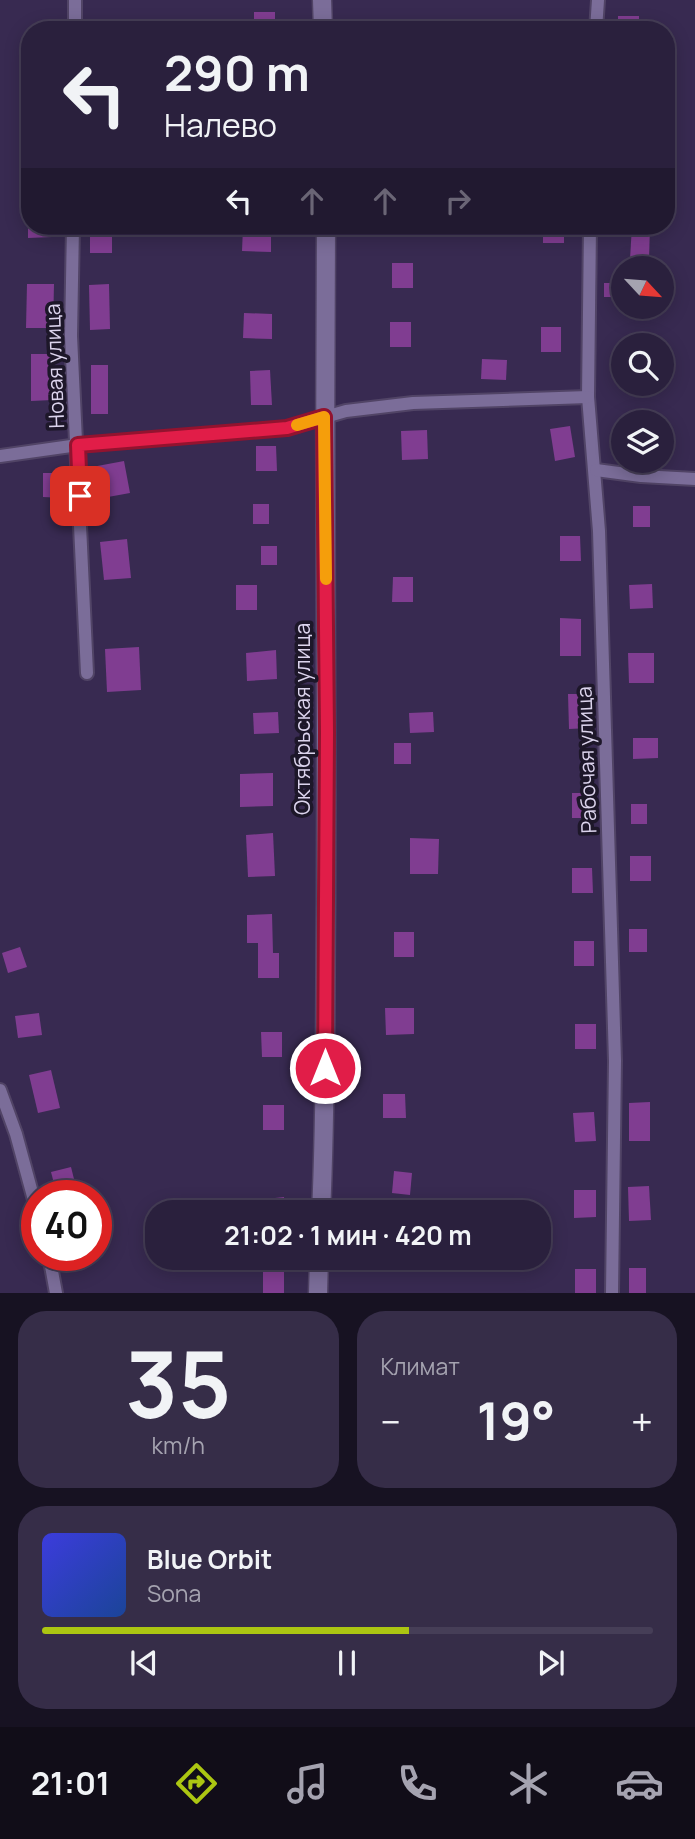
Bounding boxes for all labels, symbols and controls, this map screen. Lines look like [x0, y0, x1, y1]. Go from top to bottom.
text: 290 m [164, 39, 310, 106]
icon: left [49, 49, 140, 140]
text: Налево [164, 103, 277, 147]
icon: left [220, 182, 258, 220]
icon: ahead [293, 182, 331, 220]
icon: ahead [366, 182, 404, 220]
icon: right [439, 182, 477, 220]
north arrow [611, 256, 674, 318]
map controls [611, 256, 674, 473]
street label: Новая улица [38, 303, 70, 429]
button: search [611, 333, 674, 396]
button: layers [611, 410, 674, 473]
pin [50, 466, 110, 526]
icon: arrive [61, 477, 99, 515]
street label: Октябрьская улица [288, 623, 316, 815]
street label: Рабочая улица [569, 686, 603, 834]
position arrow [288, 1031, 362, 1105]
speed limit sign: 40 [21, 1180, 112, 1271]
text: 21:02 · 1 мин · 420 m [224, 1217, 472, 1253]
text: 35 [125, 1321, 231, 1445]
text: Климат [381, 1350, 460, 1382]
text: 19° [477, 1385, 555, 1456]
text: − [381, 1395, 401, 1447]
text: + [631, 1395, 653, 1447]
text: km/h [152, 1429, 205, 1461]
text: Blue Orbit [147, 1541, 272, 1577]
text: Sona [147, 1577, 201, 1609]
icon: previous [125, 1644, 163, 1682]
icon: pause [328, 1644, 366, 1682]
icon: next [532, 1644, 570, 1682]
icon: directions [172, 1759, 221, 1808]
icon: music [283, 1759, 332, 1808]
icon: phone [393, 1759, 442, 1808]
icon: climate [504, 1759, 553, 1808]
icon: car [615, 1759, 664, 1808]
text: 21:01 [31, 1761, 110, 1805]

